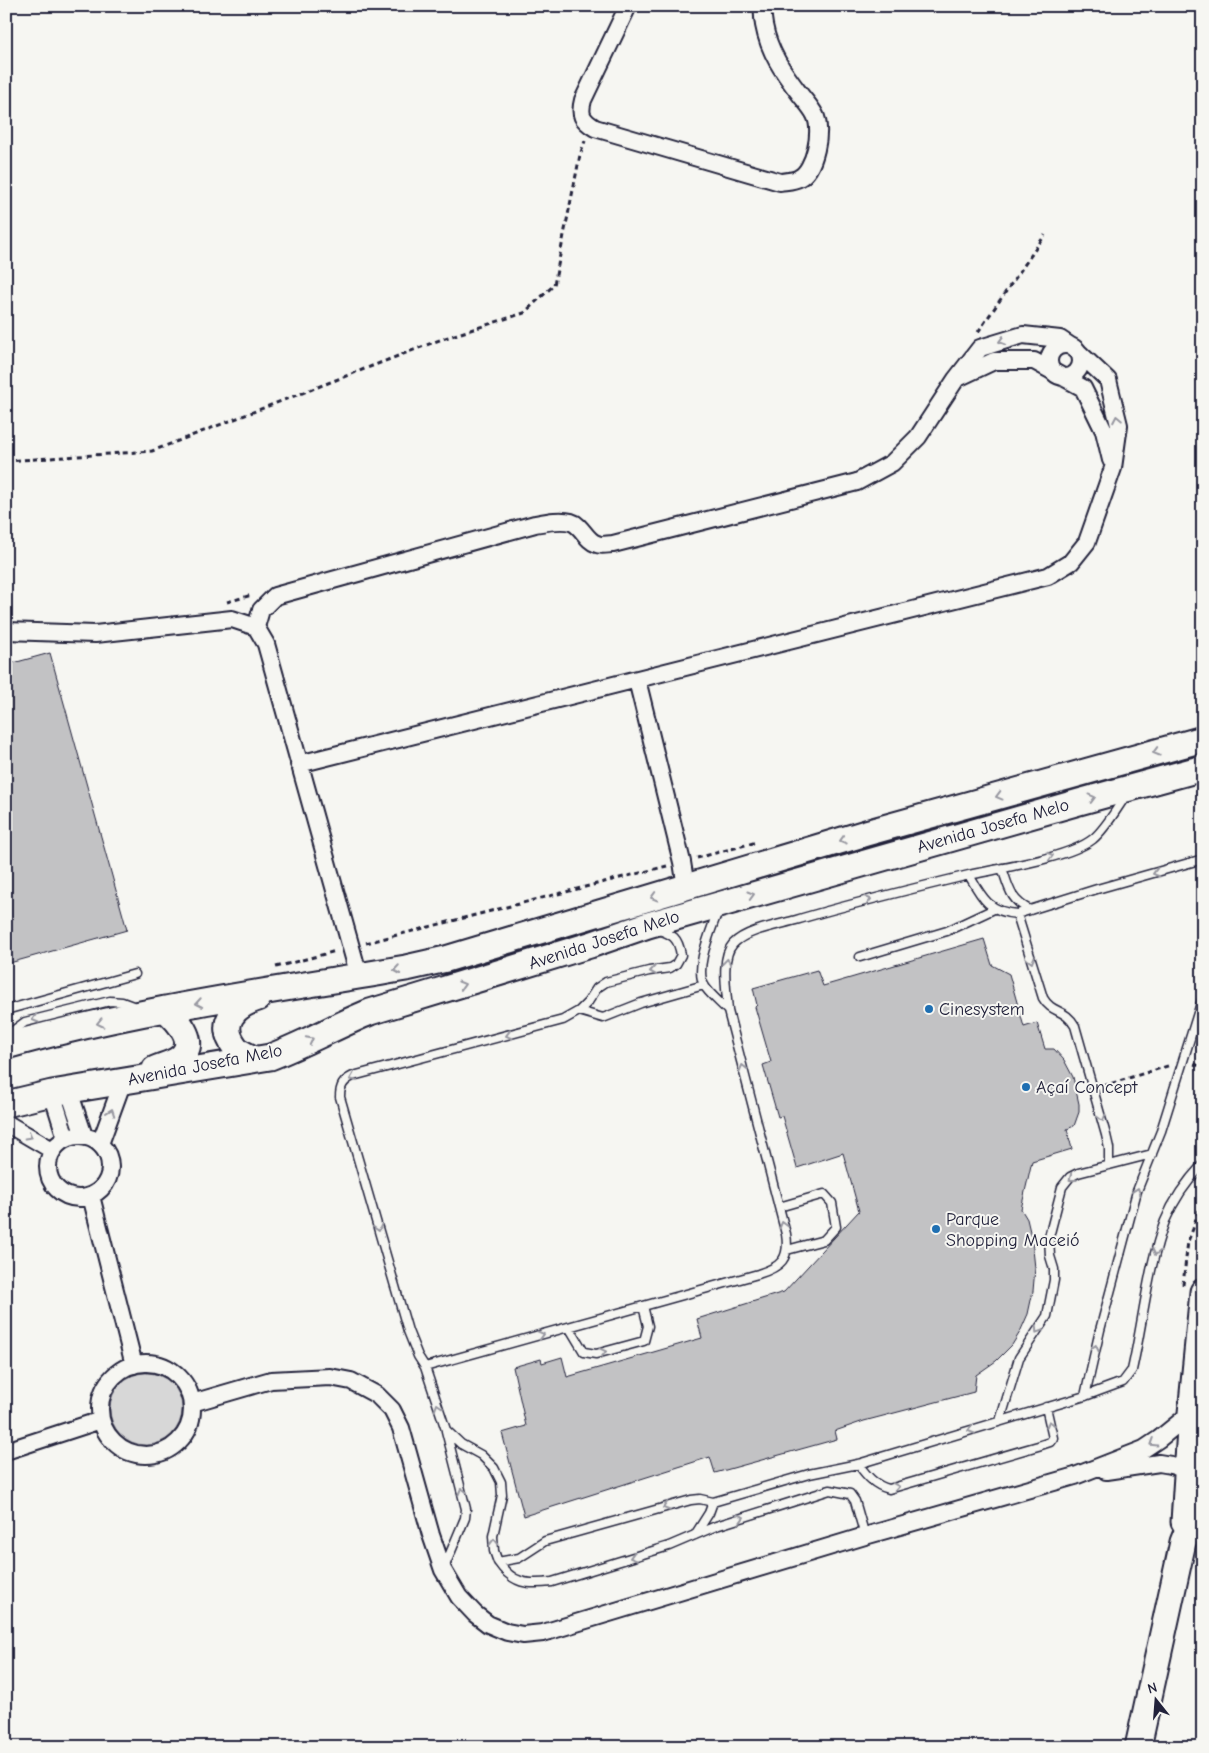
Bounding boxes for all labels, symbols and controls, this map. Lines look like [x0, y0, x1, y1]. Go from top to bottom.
one-way arrow [999, 335, 1007, 345]
one-way arrow [1112, 415, 1122, 424]
one-way arrow [1152, 747, 1160, 757]
one-way arrow [996, 791, 1004, 801]
one-way arrow [1088, 793, 1097, 804]
street label: Avenida Josefa Melo [915, 794, 1071, 858]
one-way arrow [839, 834, 848, 844]
one-way arrow [1045, 852, 1053, 862]
one-way arrow [1152, 867, 1160, 877]
one-way arrow [746, 890, 755, 901]
one-way arrow [650, 891, 658, 901]
one-way arrow [863, 895, 872, 906]
street label: Avenida Josefa Melo [526, 906, 682, 974]
one-way arrow [1026, 956, 1036, 964]
one-way arrow [721, 958, 732, 966]
one-way arrow [392, 965, 401, 975]
one-way arrow [649, 965, 657, 975]
one-way arrow [457, 980, 466, 990]
one-way arrow [195, 998, 204, 1008]
place label: Cinesystem [939, 999, 1025, 1020]
marker: Cinesystem [923, 1003, 935, 1015]
one-way arrow [31, 1014, 39, 1024]
one-way arrow [96, 1017, 104, 1028]
one-way arrow [505, 1029, 514, 1040]
one-way arrow [304, 1036, 313, 1046]
street label: Avenida Josefa Melo [126, 1040, 284, 1090]
one-way arrow [738, 1064, 748, 1072]
one-way arrow [349, 1071, 358, 1082]
place label: Açaí Concept [1036, 1077, 1138, 1098]
marker: Açaí Concept [1020, 1081, 1032, 1093]
one-way arrow [105, 1109, 115, 1117]
one-way arrow [1096, 1114, 1106, 1122]
one-way arrow [24, 1130, 33, 1140]
one-way arrow [1069, 1172, 1078, 1181]
one-way arrow [1132, 1187, 1142, 1196]
place label: Parque Shopping Maceió [946, 1209, 1080, 1251]
one-way arrow [779, 1221, 789, 1230]
one-way arrow [373, 1223, 383, 1231]
marker: Parque Shopping Maceió [930, 1223, 942, 1235]
one-way arrow [1152, 1247, 1162, 1256]
one-way arrow [1035, 1325, 1045, 1334]
one-way arrow [536, 1330, 545, 1340]
one-way arrow [1090, 1344, 1100, 1352]
one-way arrow [599, 1347, 608, 1358]
one-way arrow [434, 1403, 444, 1412]
one-way arrow [1045, 1419, 1056, 1428]
one-way arrow [967, 1424, 976, 1434]
one-way arrow [1149, 1437, 1158, 1446]
one-way arrow [892, 1483, 901, 1493]
one-way arrow [458, 1487, 468, 1495]
one-way arrow [662, 1501, 670, 1511]
one-way arrow [736, 1514, 745, 1524]
one-way arrow [489, 1538, 499, 1546]
one-way arrow [630, 1552, 638, 1562]
north arrow [1132, 1676, 1182, 1726]
text: N [1145, 1679, 1159, 1698]

